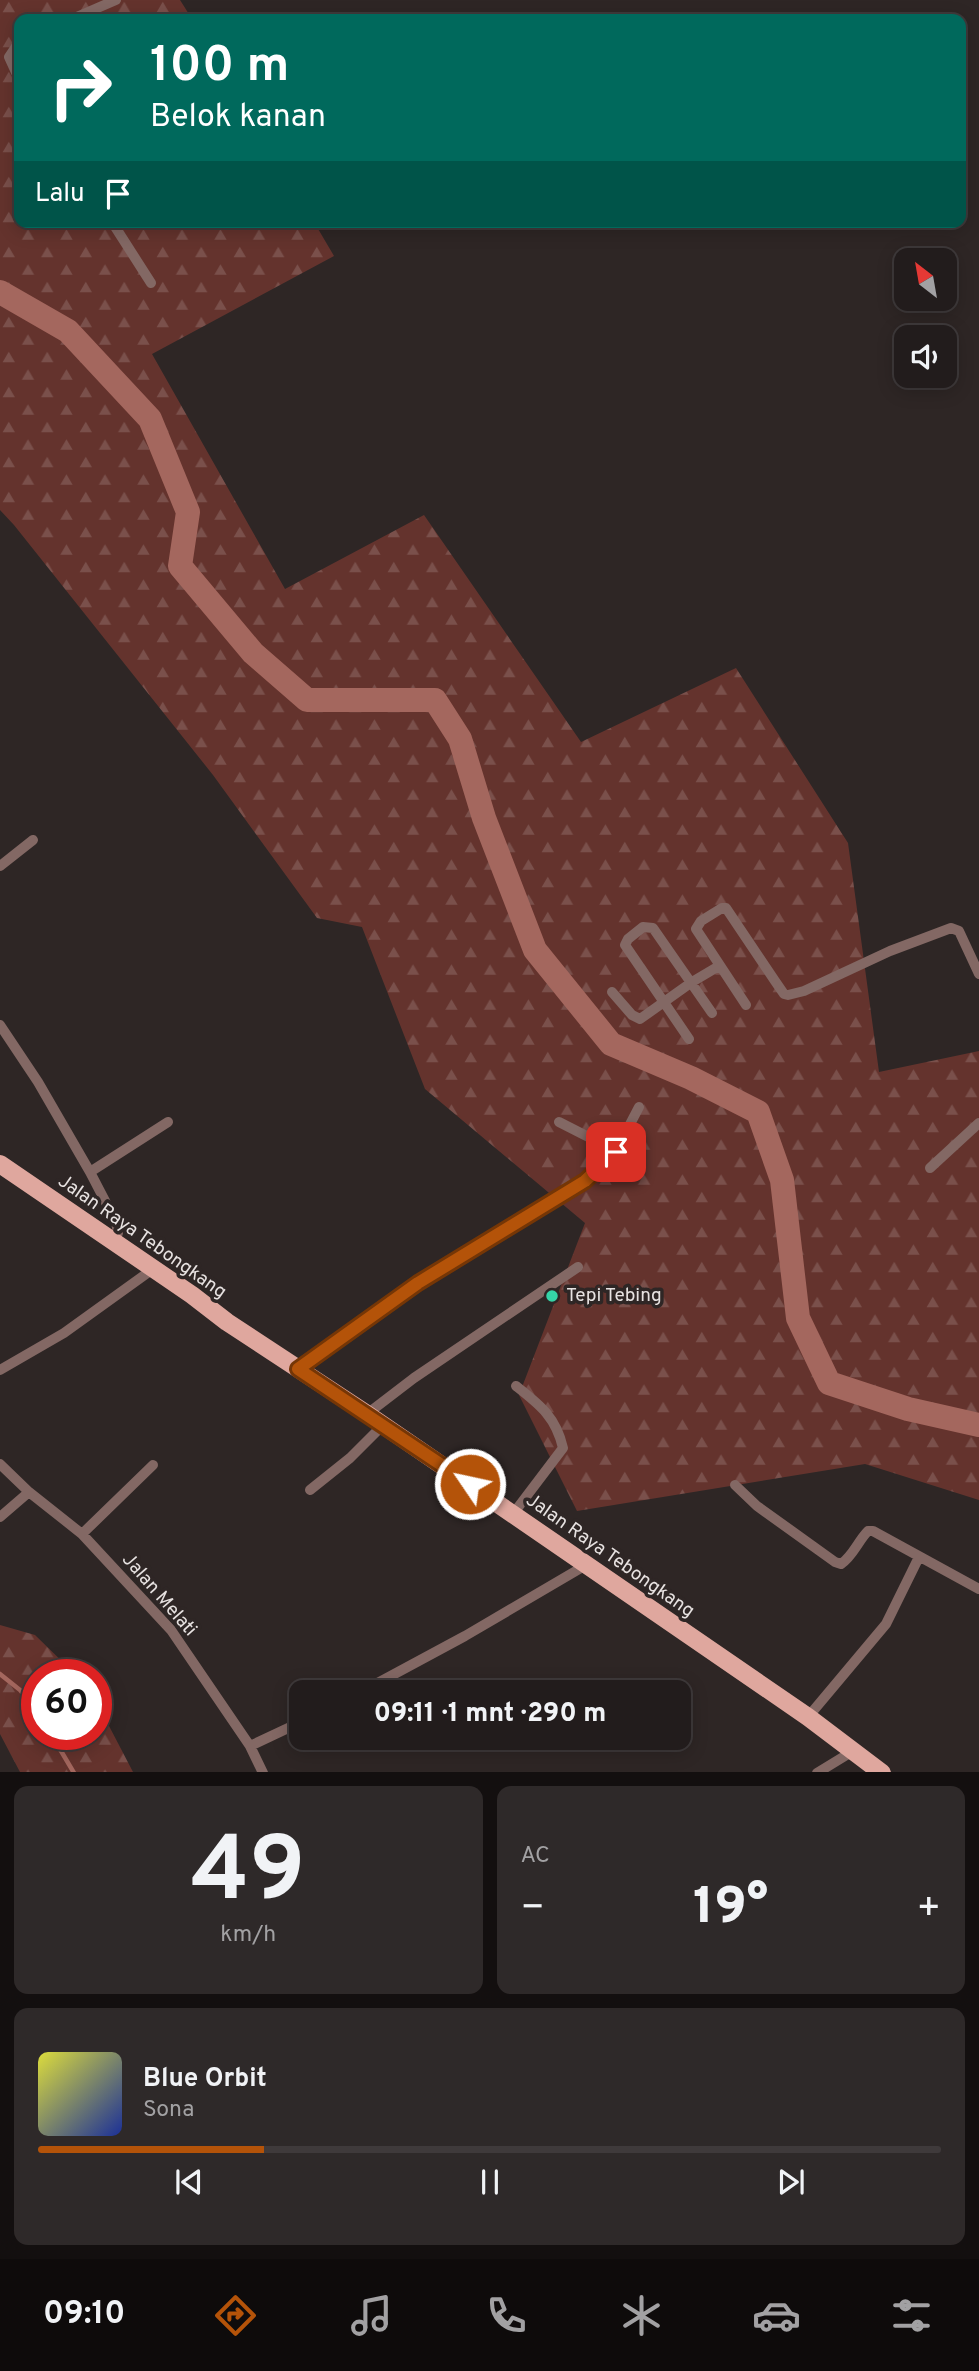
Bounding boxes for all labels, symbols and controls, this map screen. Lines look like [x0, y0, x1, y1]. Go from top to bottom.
text: 100 m [150, 37, 289, 99]
icon: right [35, 42, 126, 133]
text: Belok kanan [150, 98, 326, 138]
icon: arrive [99, 175, 137, 213]
text: Lalu [35, 178, 85, 211]
north arrow [894, 248, 957, 312]
map controls [894, 248, 957, 388]
button: sound [894, 325, 957, 388]
pin [586, 1122, 646, 1182]
icon: arrive [597, 1133, 635, 1171]
street label: Jalan Raya Tebongkang [53, 1170, 231, 1304]
place label: Tepi Tebing [566, 1284, 662, 1308]
marker: Tepi Tebing [544, 1288, 560, 1304]
position arrow [433, 1447, 507, 1521]
street label: Jalan Raya Tebongkang [521, 1489, 699, 1623]
street label: Jalan Melati [116, 1548, 202, 1642]
speed limit sign: 60 [21, 1659, 112, 1750]
text: 09:11 · 1 mnt · 290 m [374, 1698, 606, 1731]
text: 49 [191, 1818, 305, 1933]
text: AC [521, 1842, 550, 1871]
text: 19° [693, 1876, 768, 1942]
text: − [521, 1885, 545, 1934]
text: + [916, 1885, 941, 1934]
text: km/h [220, 1921, 276, 1950]
text: Blue Orbit [143, 2063, 267, 2096]
text: Sona [143, 2096, 194, 2125]
icon: previous [170, 2163, 208, 2201]
icon: pause [471, 2163, 509, 2201]
icon: next [772, 2163, 810, 2201]
icon: directions [211, 2291, 260, 2340]
icon: music [347, 2291, 396, 2340]
icon: phone [482, 2291, 531, 2340]
icon: climate [617, 2291, 666, 2340]
icon: car [752, 2291, 801, 2340]
icon: filters [887, 2291, 936, 2340]
text: 09:10 [43, 2295, 125, 2335]

